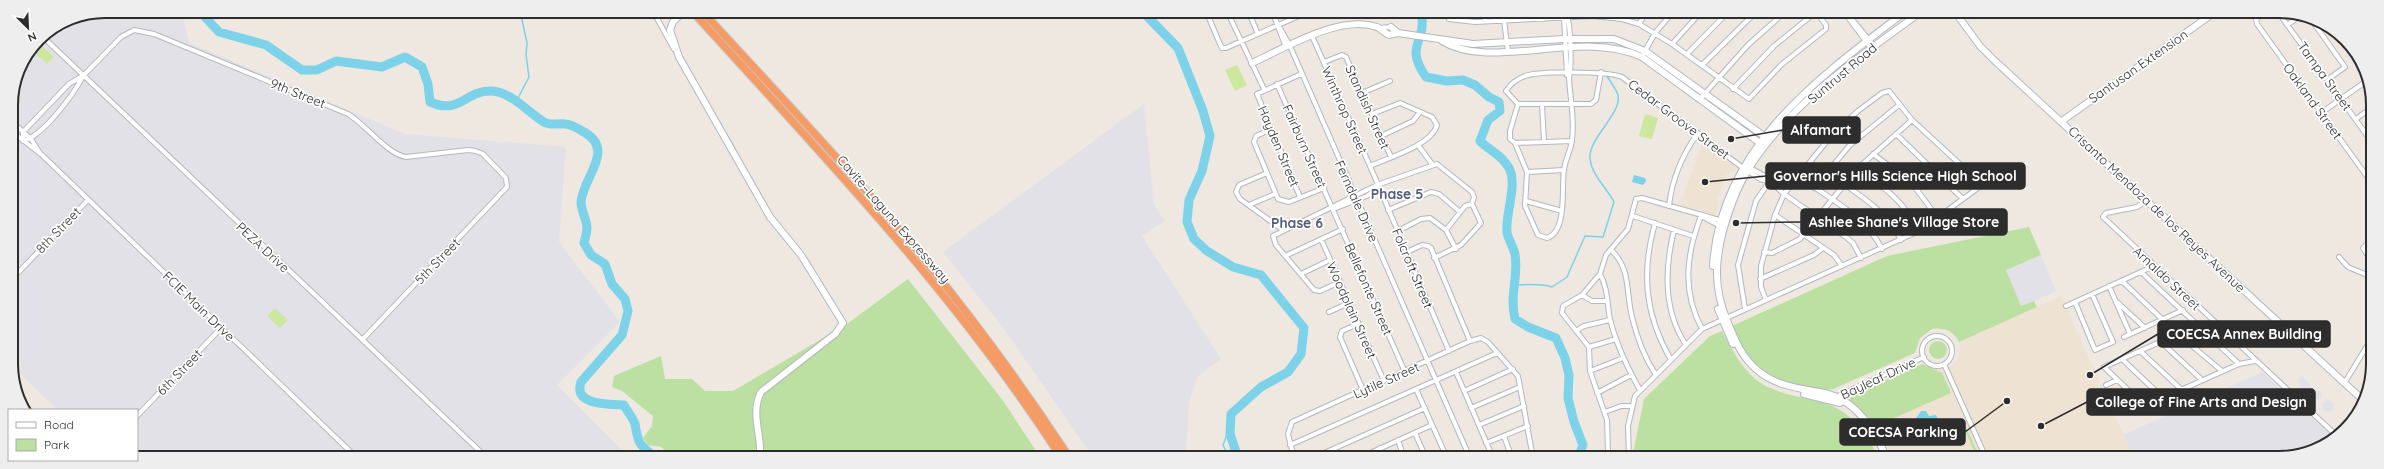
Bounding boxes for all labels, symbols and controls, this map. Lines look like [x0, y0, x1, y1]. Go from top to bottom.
north arrow [8, 8, 48, 48]
street label: Santusan Extension [2085, 26, 2191, 106]
text: N [26, 29, 39, 45]
street label: Tampa Street [2295, 38, 2355, 114]
street label: Suntrust Road [1804, 39, 1880, 107]
street label: Oakland Street [2280, 60, 2346, 142]
street label: Standish Street [1342, 62, 1394, 152]
street label: Winthrop Street [1319, 64, 1371, 156]
street label: 9th Street [268, 75, 328, 111]
street label: Cedar Groove Street [1625, 76, 1733, 162]
street label: Fairburn Street [1279, 102, 1331, 190]
street label: Hayden Street [1255, 103, 1303, 189]
callout: Alfamart [1783, 117, 1860, 143]
text: Alfamart [1790, 121, 1852, 139]
street label: Crisanto Mendoza de los Reyes Avenue [2065, 123, 2249, 295]
street label: Cavite–Laguna Expressway [834, 152, 954, 286]
street label: Ferndale Drive [1332, 158, 1382, 244]
callout: Governor's Hills Science High School [1766, 163, 2025, 189]
text: Governor's Hills Science High School [1773, 167, 2017, 185]
district label: Phase 5 [1371, 185, 1423, 203]
street label: 8th Street [32, 204, 84, 256]
callout: Ashlee Shane's Village Store [1801, 209, 2007, 235]
text: Ashlee Shane's Village Store [1809, 213, 1999, 231]
district label: Phase 6 [1271, 214, 1323, 232]
street label: PEZA Drive [233, 218, 293, 276]
street label: Folcroft Street [1389, 226, 1437, 310]
street label: 5th Street [411, 235, 463, 287]
street label: Bellefonte Street [1341, 240, 1397, 338]
street label: Arnaldo Street [2130, 243, 2204, 313]
street label: Woodplain Street [1324, 259, 1380, 361]
street label: FCIE Main Drive [160, 268, 238, 344]
callout: COECSA Annex Building [2158, 321, 2330, 347]
text: COECSA Annex Building [2166, 325, 2322, 343]
street label: 6th Street [153, 346, 205, 398]
street label: Bayleaf Drive [1838, 354, 1918, 402]
street label: Lytile Street [1351, 358, 1421, 402]
callout: College of Fine Arts and Design [2087, 389, 2315, 415]
text: College of Fine Arts and Design [2095, 393, 2307, 411]
legend [8, 409, 138, 461]
text: Road [44, 417, 74, 432]
callout: COECSA Parking [1840, 419, 1965, 445]
text: COECSA Parking [1848, 423, 1958, 441]
text: Park [44, 437, 69, 452]

